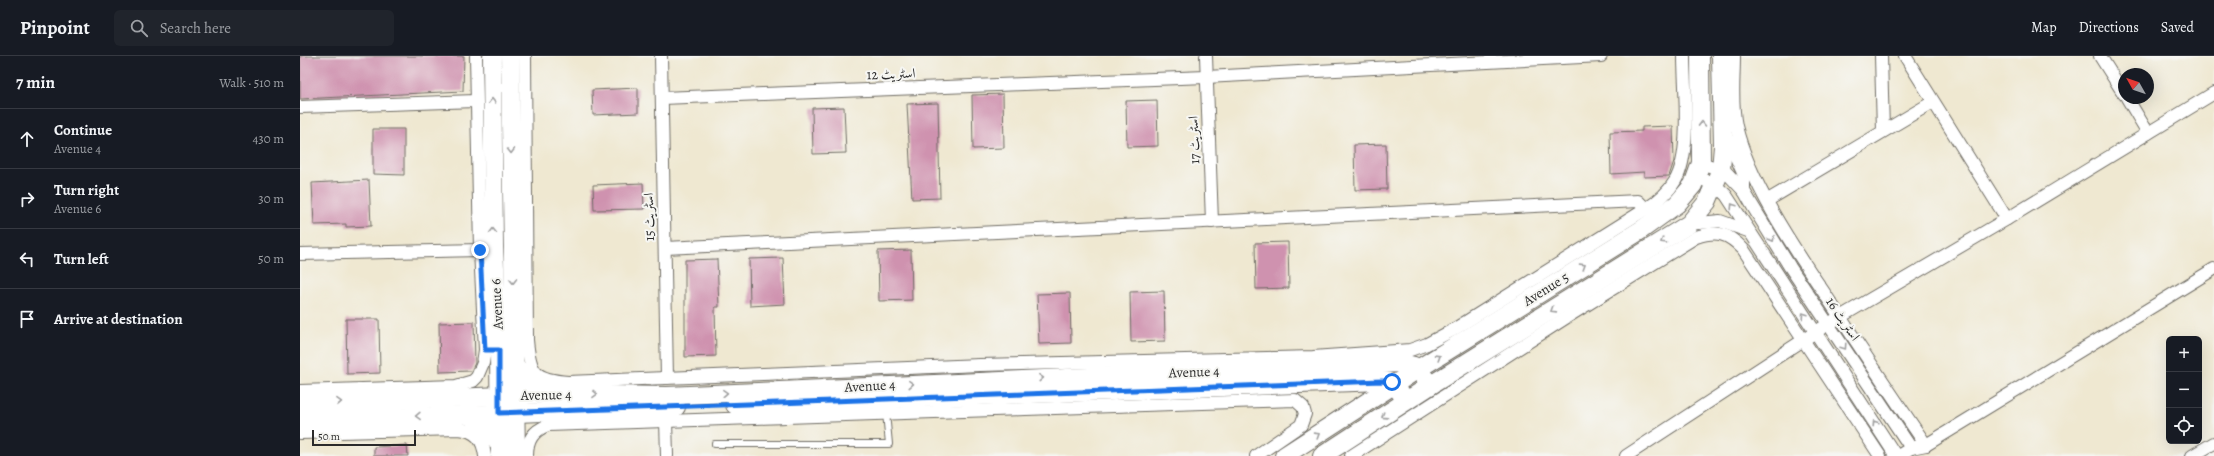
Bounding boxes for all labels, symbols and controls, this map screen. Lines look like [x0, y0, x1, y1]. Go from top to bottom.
search box [114, 10, 394, 46]
text: Pinpoint [20, 15, 90, 41]
icon: search [128, 17, 150, 39]
text: Search here [160, 18, 231, 38]
text: Map [2031, 18, 2057, 37]
text: Directions [2079, 18, 2139, 37]
text: Saved [2161, 18, 2194, 37]
street label: اسٹریٹ 12 [866, 64, 916, 84]
north arrow [2118, 68, 2154, 104]
text: 7 min [16, 71, 55, 94]
text: Walk · 510 m [219, 74, 284, 91]
one-way arrow [488, 98, 496, 104]
street label: اسٹریٹ 17 [1184, 116, 1204, 164]
text: Continue [54, 120, 112, 140]
one-way arrow [1697, 121, 1706, 127]
icon: ahead [16, 128, 38, 150]
text: 430 m [252, 130, 284, 147]
text: Avenue 4 [54, 140, 101, 157]
one-way arrow [507, 148, 515, 154]
text: Turn right [54, 180, 119, 200]
icon: right [16, 188, 38, 210]
text: 30 m [258, 190, 284, 207]
street label: اسٹریٹ 15 [639, 193, 659, 241]
text: Avenue 6 [54, 200, 101, 217]
one-way arrow [1730, 203, 1738, 210]
one-way arrow [489, 228, 498, 234]
one-way arrow [1768, 235, 1775, 242]
one-way arrow [1660, 236, 1667, 244]
route end [471, 241, 489, 259]
icon: left [16, 248, 38, 270]
text: Turn left [54, 249, 109, 269]
text: 50 m [258, 250, 284, 267]
one-way arrow [1579, 263, 1586, 270]
street label: Avenue 5 [1519, 268, 1572, 311]
street label: Avenue 6 [486, 278, 508, 331]
one-way arrow [509, 278, 517, 284]
street label: اسٹریٹ 16 [1821, 293, 1865, 345]
one-way arrow [1550, 305, 1557, 313]
icon: arrive [16, 308, 38, 330]
text: Arrive at destination [54, 309, 183, 329]
one-way arrow [1802, 312, 1809, 319]
map controls [2166, 336, 2202, 444]
button: + [2166, 336, 2202, 372]
one-way arrow [1839, 343, 1846, 350]
one-way arrow [1434, 354, 1441, 362]
street label: Avenue 4 [1167, 362, 1220, 382]
button: − [2166, 372, 2202, 408]
route start [1383, 373, 1401, 391]
one-way arrow [1038, 374, 1044, 382]
street label: Avenue 4 [843, 375, 896, 397]
one-way arrow [908, 380, 914, 389]
street label: Avenue 4 [519, 385, 572, 405]
one-way arrow [722, 389, 728, 397]
one-way arrow [592, 390, 598, 399]
one-way arrow [336, 398, 342, 407]
button: locate [2166, 408, 2202, 444]
one-way arrow [1381, 411, 1388, 418]
one-way arrow [415, 412, 421, 420]
one-way arrow [1872, 420, 1880, 427]
scale bar [312, 428, 416, 447]
text: 50 m [318, 429, 340, 444]
one-way arrow [1313, 432, 1320, 440]

